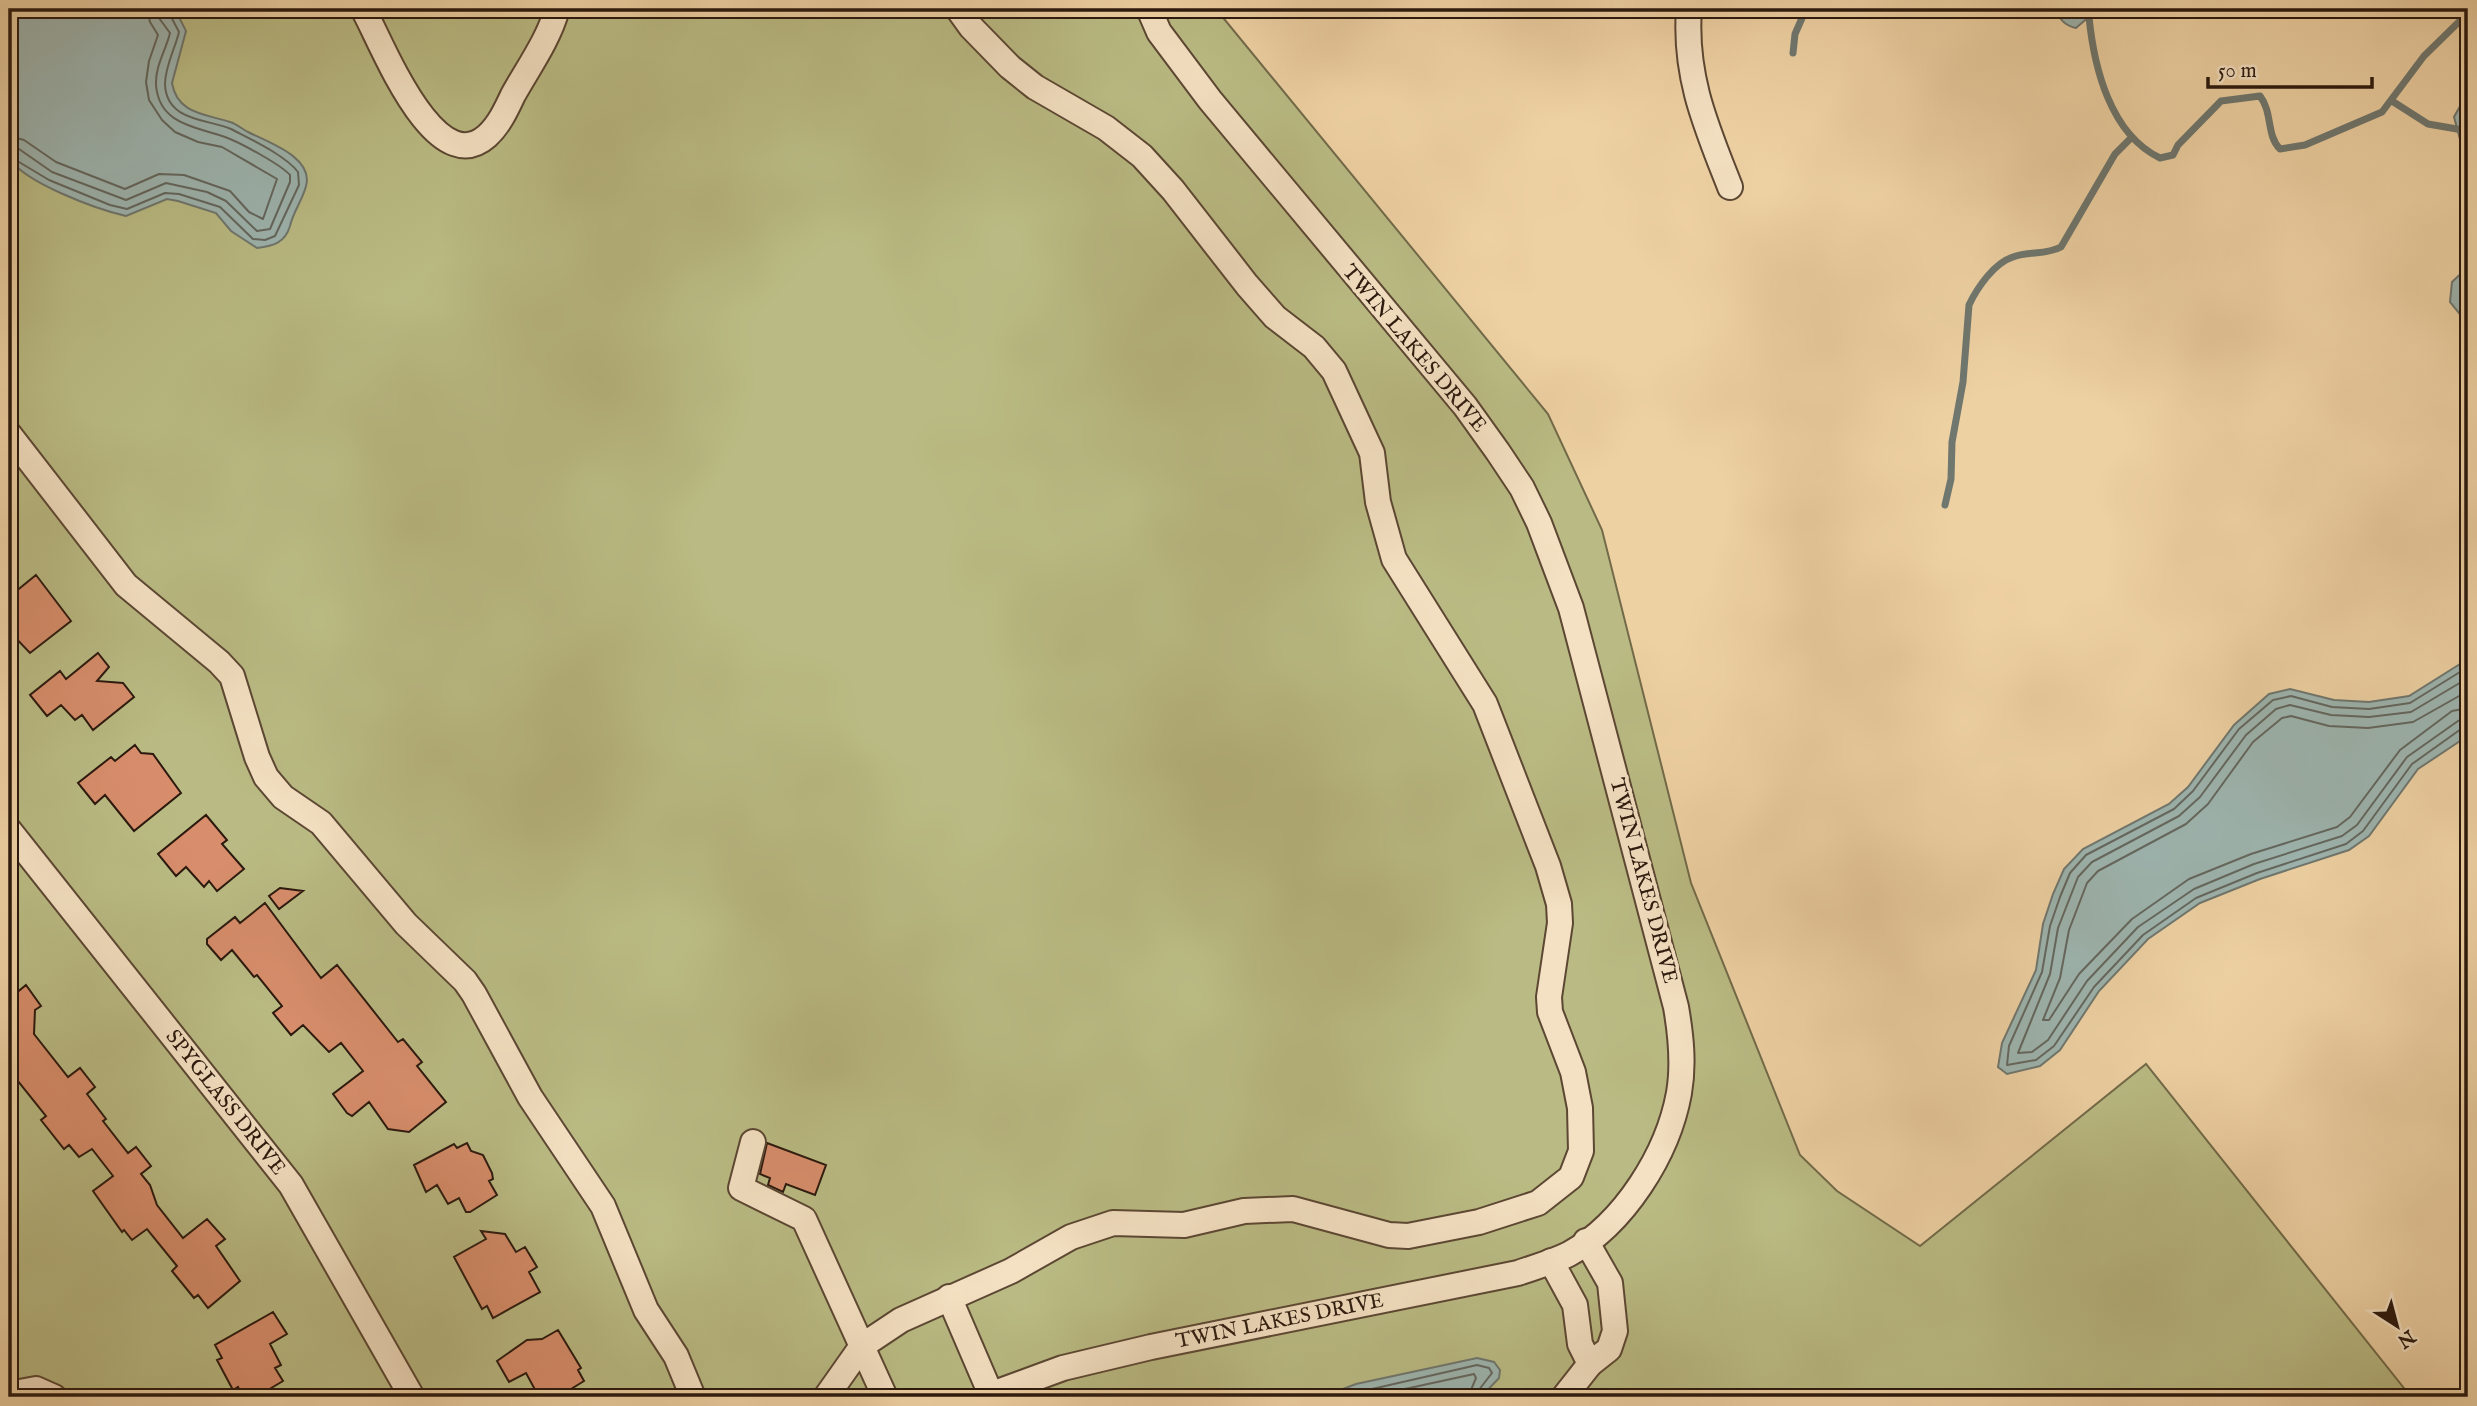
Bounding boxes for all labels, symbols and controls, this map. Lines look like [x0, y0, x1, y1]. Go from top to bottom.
scale bar [2208, 46, 2372, 90]
text: 50 m [2218, 58, 2257, 85]
street label: TWIN LAKES DRIVE [1336, 259, 1492, 439]
street label: TWIN LAKES DRIVE [1603, 775, 1683, 987]
street label: SPYGLASS DRIVE [159, 1024, 292, 1181]
street label: TWIN LAKES DRIVE [1173, 1287, 1386, 1355]
north arrow [2362, 1290, 2432, 1360]
text: N [2392, 1323, 2420, 1353]

